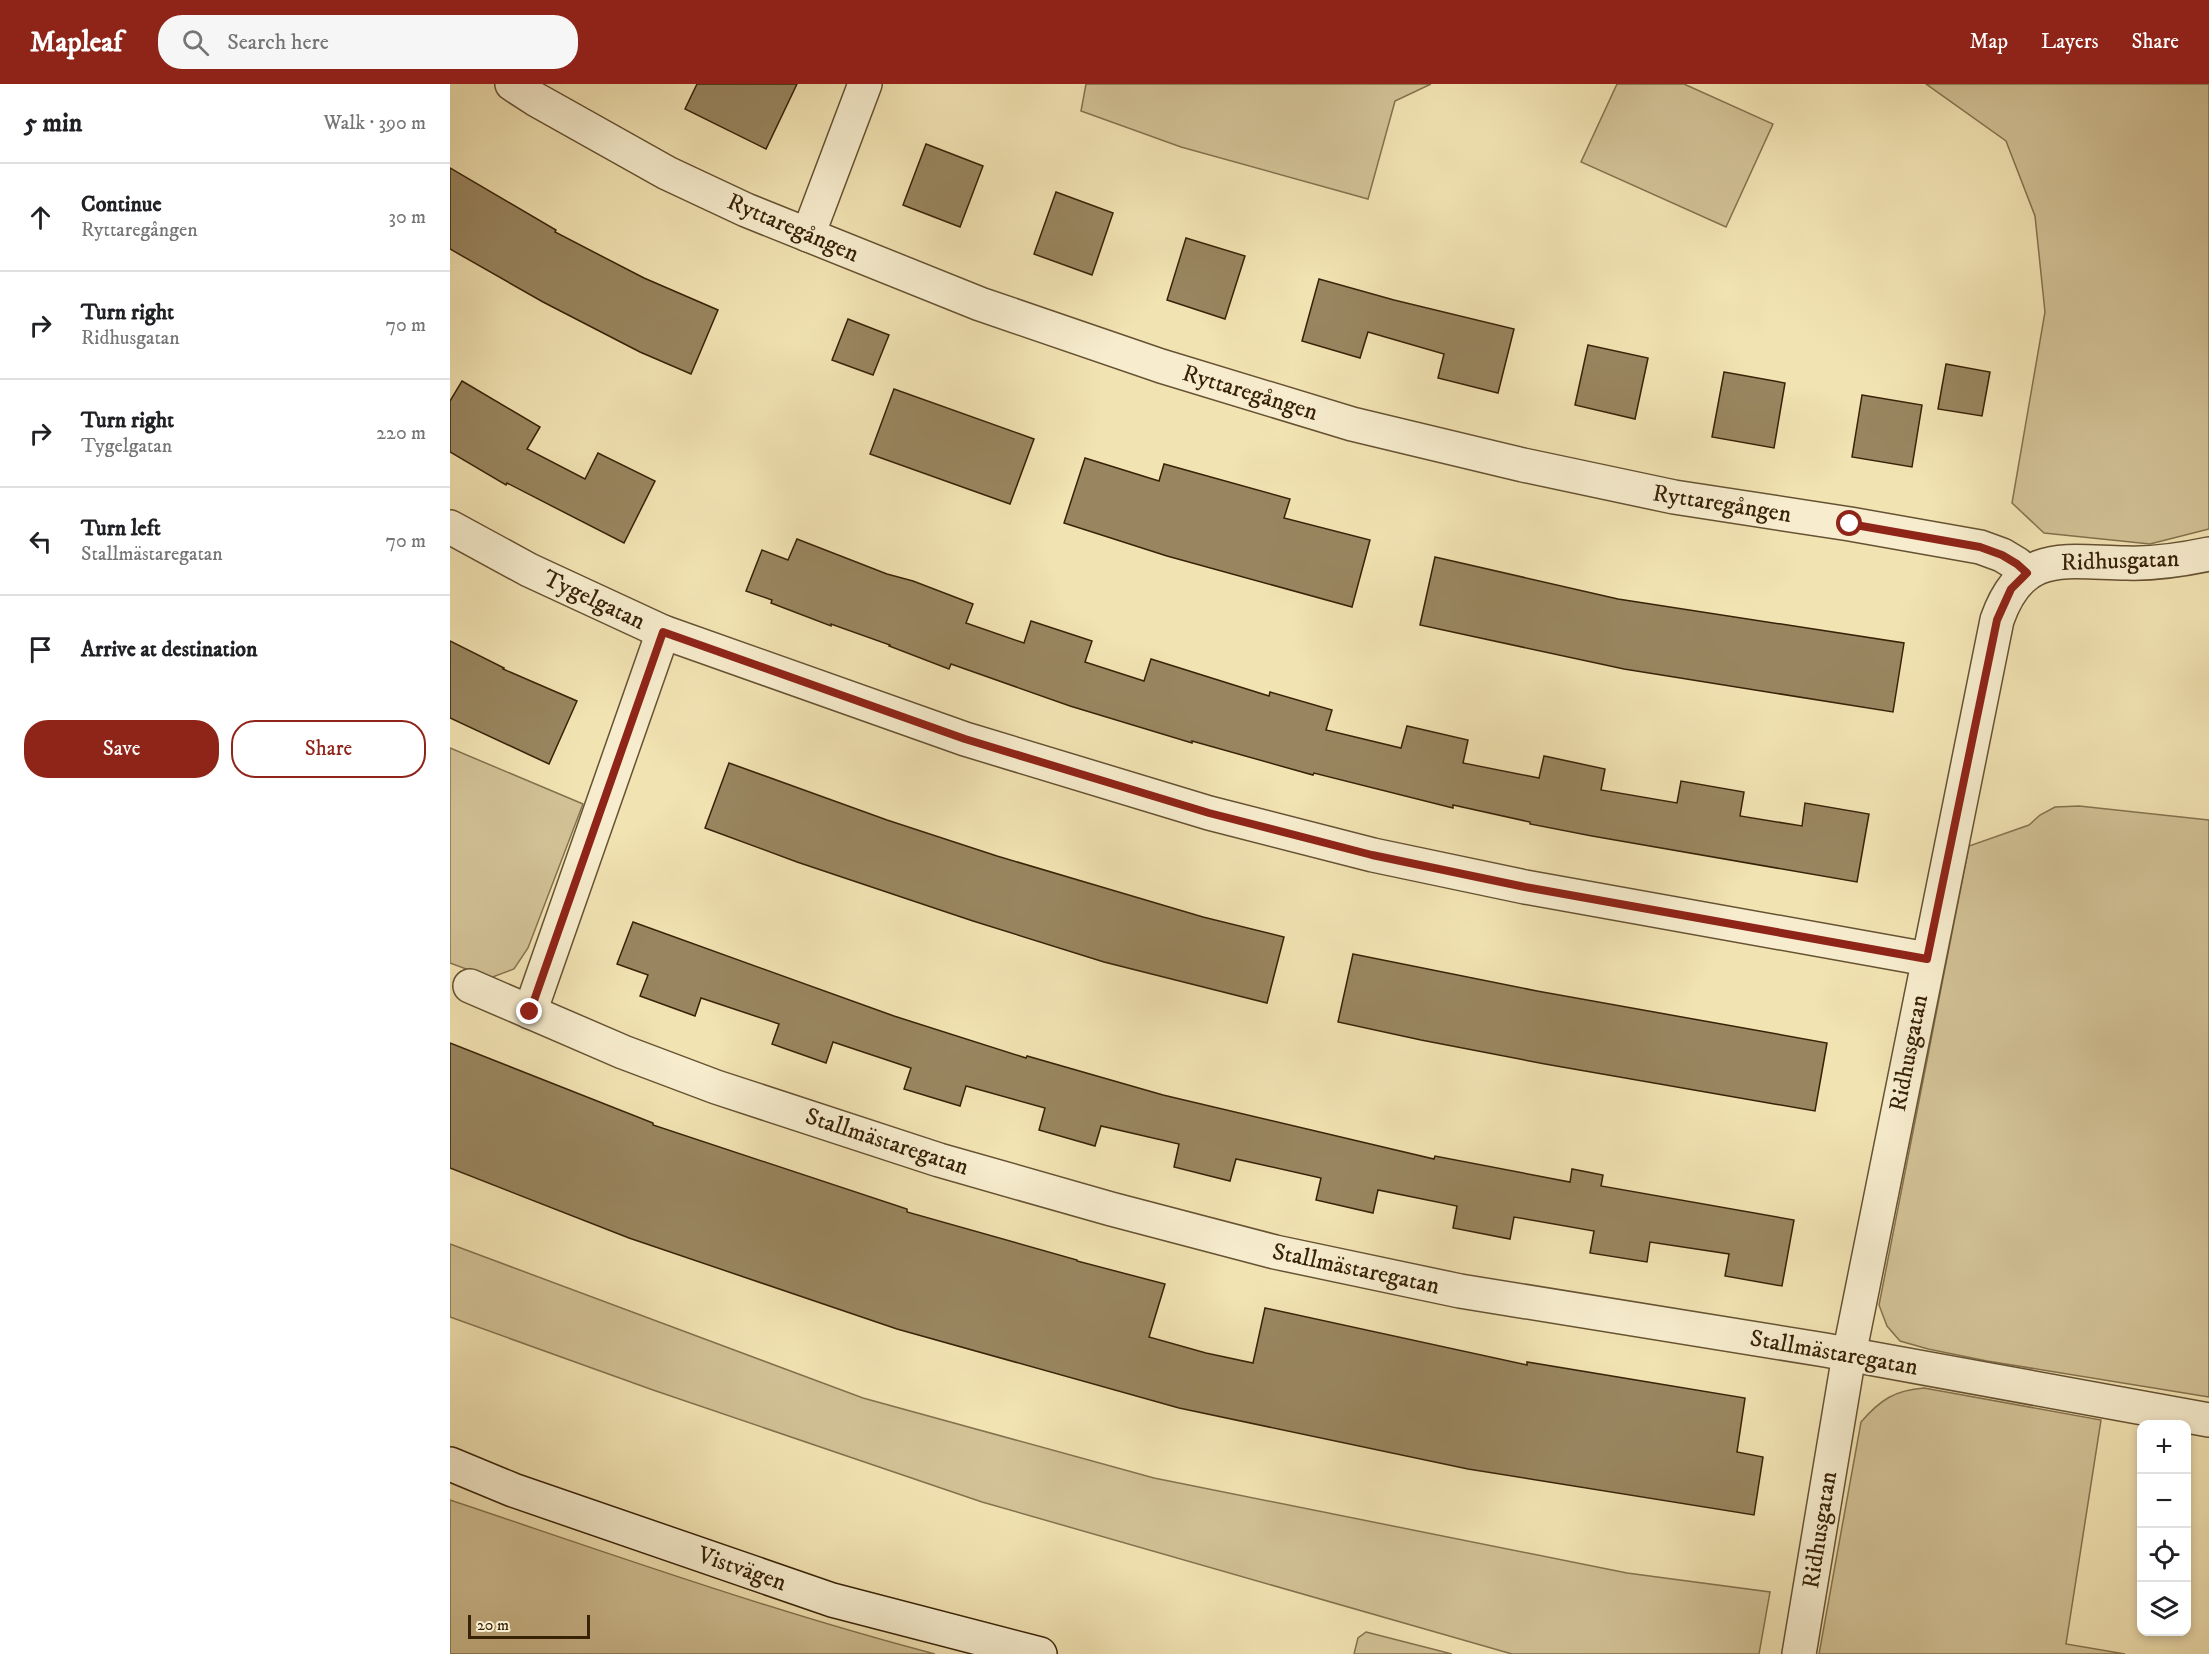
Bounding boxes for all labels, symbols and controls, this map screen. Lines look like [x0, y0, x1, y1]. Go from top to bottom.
search box [158, 15, 578, 69]
text: Mapleaf [30, 25, 122, 60]
icon: search [179, 26, 212, 59]
text: Search here [227, 29, 329, 56]
text: Map [1969, 29, 2008, 55]
text: Layers [2041, 29, 2099, 55]
text: Share [2132, 29, 2179, 55]
text: 5 min [24, 107, 82, 140]
text: Walk · 390 m [324, 111, 426, 136]
street label: Ryttaregången [723, 187, 864, 269]
text: Continue [81, 191, 162, 218]
icon: ahead [24, 201, 57, 234]
text: 30 m [388, 205, 426, 230]
text: Ryttaregången [81, 218, 198, 243]
text: Turn right [81, 299, 174, 326]
icon: right [24, 309, 57, 342]
text: 70 m [385, 313, 426, 338]
text: Ridhusgatan [81, 326, 180, 351]
street label: Ryttaregången [1179, 358, 1322, 428]
text: Turn right [81, 407, 174, 434]
icon: right [24, 417, 57, 450]
text: 220 m [376, 421, 426, 446]
text: Tygelgatan [81, 434, 172, 459]
street label: Ryttaregången [1650, 478, 1794, 530]
route start [1836, 510, 1862, 536]
text: Turn left [81, 515, 161, 542]
icon: left [24, 525, 57, 558]
text: 70 m [385, 529, 426, 554]
text: Stallmästaregatan [81, 542, 223, 567]
street label: Ridhusgatan [2060, 544, 2180, 578]
street label: Tygelgatan [538, 563, 650, 637]
icon: arrive [24, 633, 57, 666]
text: Arrive at destination [81, 636, 258, 663]
button: Save [24, 720, 219, 778]
button: Share [231, 720, 426, 778]
street label: Ridhusgatan [1883, 992, 1935, 1114]
route end [516, 998, 542, 1024]
street label: Stallmästaregatan [801, 1101, 973, 1183]
street label: Stallmästaregatan [1270, 1237, 1443, 1301]
street label: Stallmästaregatan [1748, 1323, 1921, 1383]
map controls [2137, 1420, 2191, 1636]
button: + [2137, 1420, 2191, 1474]
street label: Ridhusgatan [1796, 1469, 1844, 1591]
button: − [2137, 1474, 2191, 1528]
button: locate [2137, 1528, 2191, 1582]
street label: Vistvägen [693, 1540, 791, 1598]
button: layers [2137, 1582, 2191, 1636]
scale bar [468, 1612, 590, 1640]
text: 20 m [477, 1615, 509, 1635]

